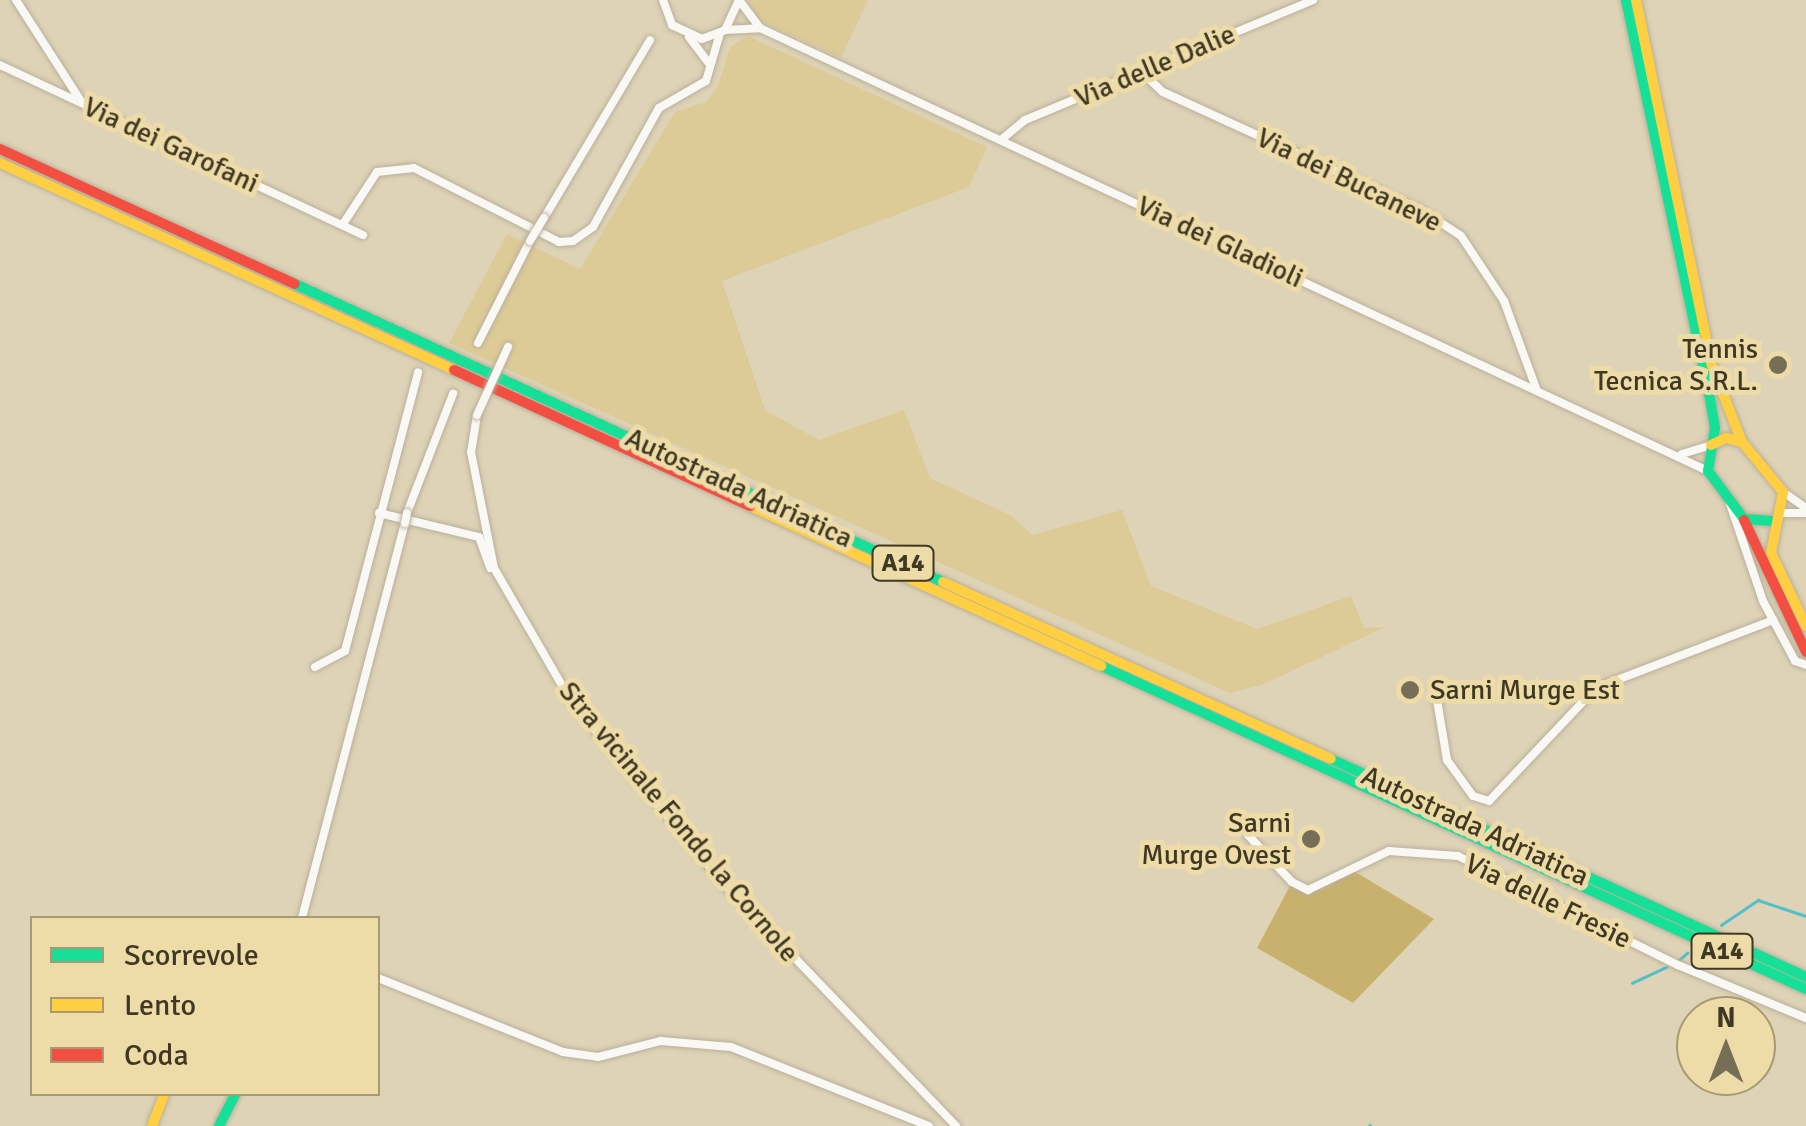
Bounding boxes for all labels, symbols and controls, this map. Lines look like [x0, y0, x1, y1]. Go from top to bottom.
street label: Via delle Dalie [1070, 17, 1240, 115]
street label: Via dei Garofani [78, 90, 264, 200]
street label: Via dei Bucaneve [1251, 121, 1447, 239]
street label: Via dei Gladioli [1132, 189, 1308, 295]
place label: Tennis Tecnica S.R.L. [1594, 332, 1758, 398]
marker: Tennis Tecnica S.R.L. [1767, 354, 1789, 376]
street label: Autostrada Adriatica [620, 421, 858, 555]
road number: A14 [870, 543, 936, 583]
place label: Sarni Murge Est [1430, 673, 1620, 707]
street label: Stra vicinale Fondo la Cornole [552, 675, 806, 969]
marker: Sarni Murge Est [1399, 679, 1421, 701]
street label: Autostrada Adriatica [1356, 759, 1594, 893]
place label: Sarni Murge Ovest [1141, 806, 1291, 872]
marker: Sarni Murge Ovest [1300, 828, 1322, 850]
street label: Via delle Fresie [1459, 846, 1637, 956]
legend [30, 916, 380, 1096]
road number: A14 [1690, 931, 1754, 971]
text: Scorrevole [124, 937, 259, 974]
text: Lento [124, 987, 196, 1024]
north arrow [1676, 996, 1776, 1096]
text: N [1716, 1001, 1736, 1035]
text: Coda [124, 1037, 189, 1074]

